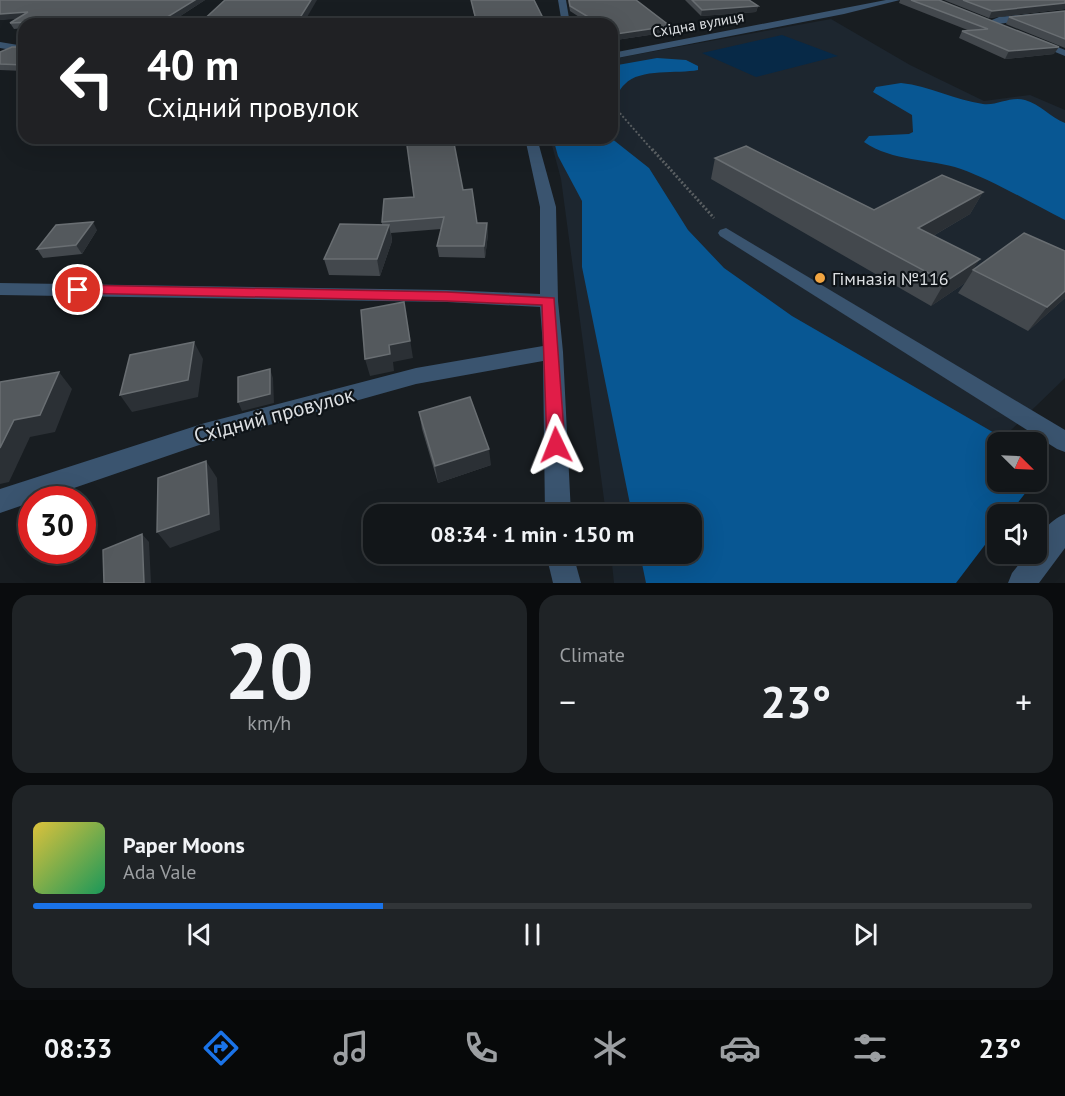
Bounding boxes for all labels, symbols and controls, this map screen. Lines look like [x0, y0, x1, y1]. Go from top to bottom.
street label: Східна вулиця [651, 7, 745, 41]
text: 40 m [147, 37, 239, 92]
icon: left [48, 42, 126, 120]
text: Східний провулок [147, 90, 359, 124]
pin [52, 264, 103, 315]
place label: Гімназія №116 [832, 267, 949, 290]
marker: Гімназія №116 [813, 271, 827, 285]
icon: arrive [61, 273, 94, 306]
street label: Східний провулок [191, 381, 357, 449]
position arrow [524, 413, 588, 477]
north arrow [987, 432, 1047, 492]
map controls [987, 432, 1047, 564]
speed limit sign: 30 [18, 486, 96, 564]
button: sound [987, 504, 1047, 564]
text: 08:34 · 1 min · 150 m [431, 520, 634, 548]
text: 20 [225, 620, 313, 721]
text: Climate [560, 642, 625, 668]
text: 23° [760, 672, 831, 730]
text: − [560, 680, 576, 723]
text: + [1015, 680, 1032, 723]
text: km/h [247, 710, 291, 736]
text: Paper Moons [123, 831, 245, 859]
text: Ada Vale [123, 859, 196, 885]
icon: previous [183, 918, 216, 951]
icon: pause [516, 918, 549, 951]
icon: next [849, 918, 882, 951]
icon: directions [200, 1027, 242, 1069]
icon: music [330, 1027, 372, 1069]
icon: phone [460, 1027, 502, 1069]
icon: climate [589, 1027, 631, 1069]
icon: car [719, 1027, 761, 1069]
icon: filters [849, 1027, 891, 1069]
text: 08:33 [44, 1031, 112, 1065]
text: 23° [979, 1031, 1021, 1065]

